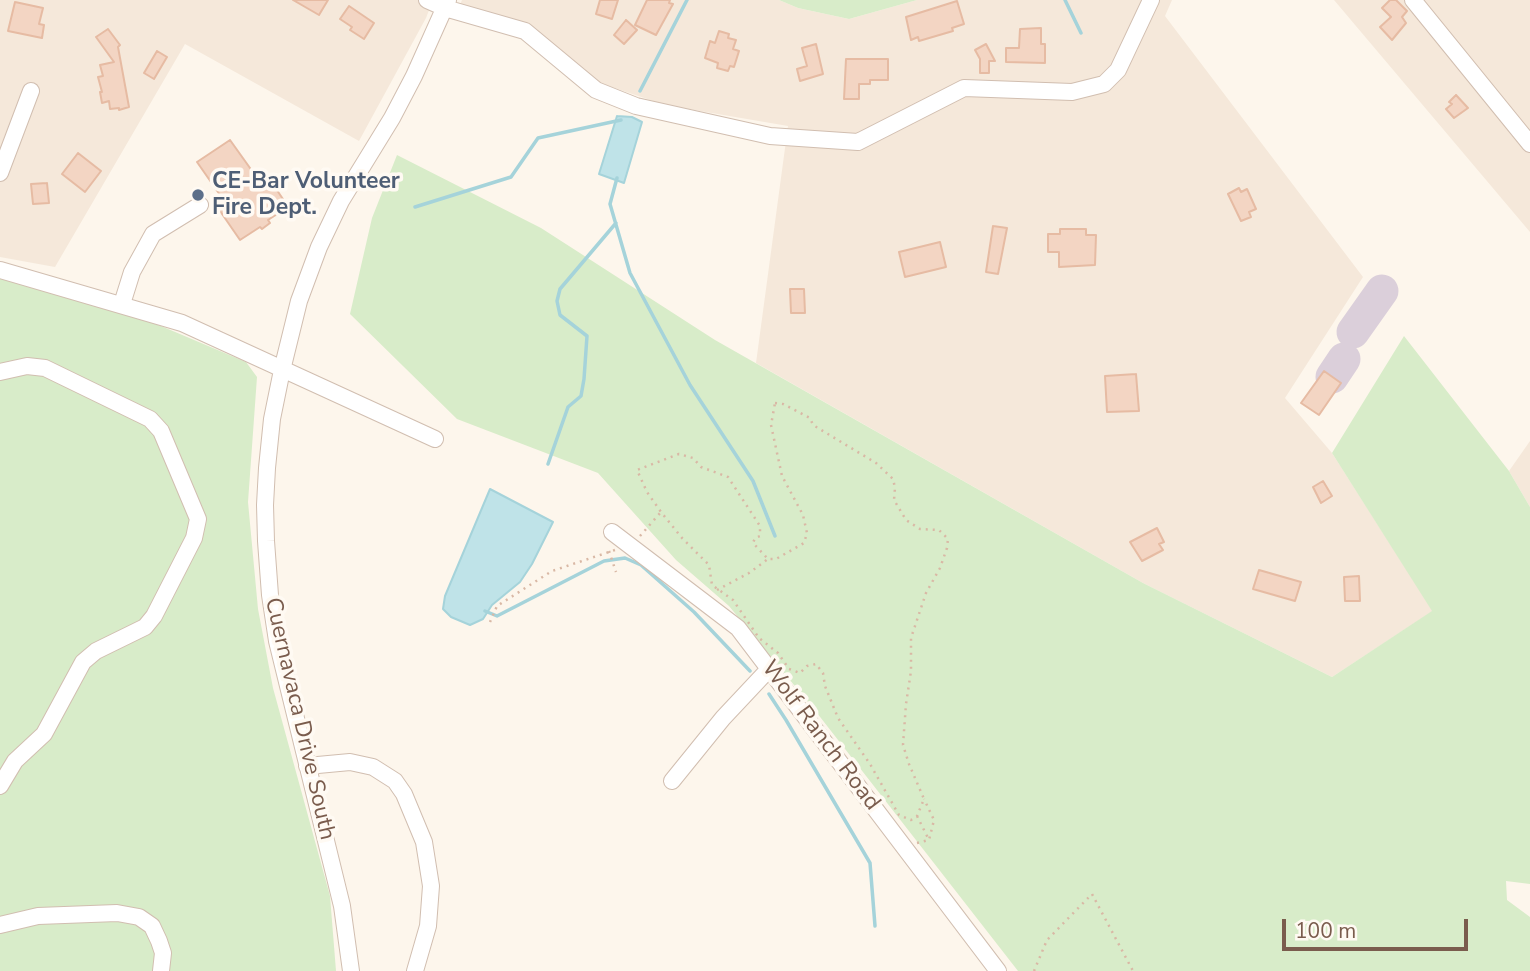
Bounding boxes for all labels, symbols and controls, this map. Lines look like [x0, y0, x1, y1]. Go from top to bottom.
place label: CE-Bar Volunteer Fire Dept. [212, 168, 400, 222]
marker: CE-Bar Volunteer Fire Dept. [190, 187, 206, 203]
street label: Cuernavaca Drive South [258, 595, 340, 843]
street label: Wolf Ranch Road [755, 656, 885, 816]
scale bar [1285, 904, 1470, 948]
text: 100 m [1295, 917, 1356, 945]

